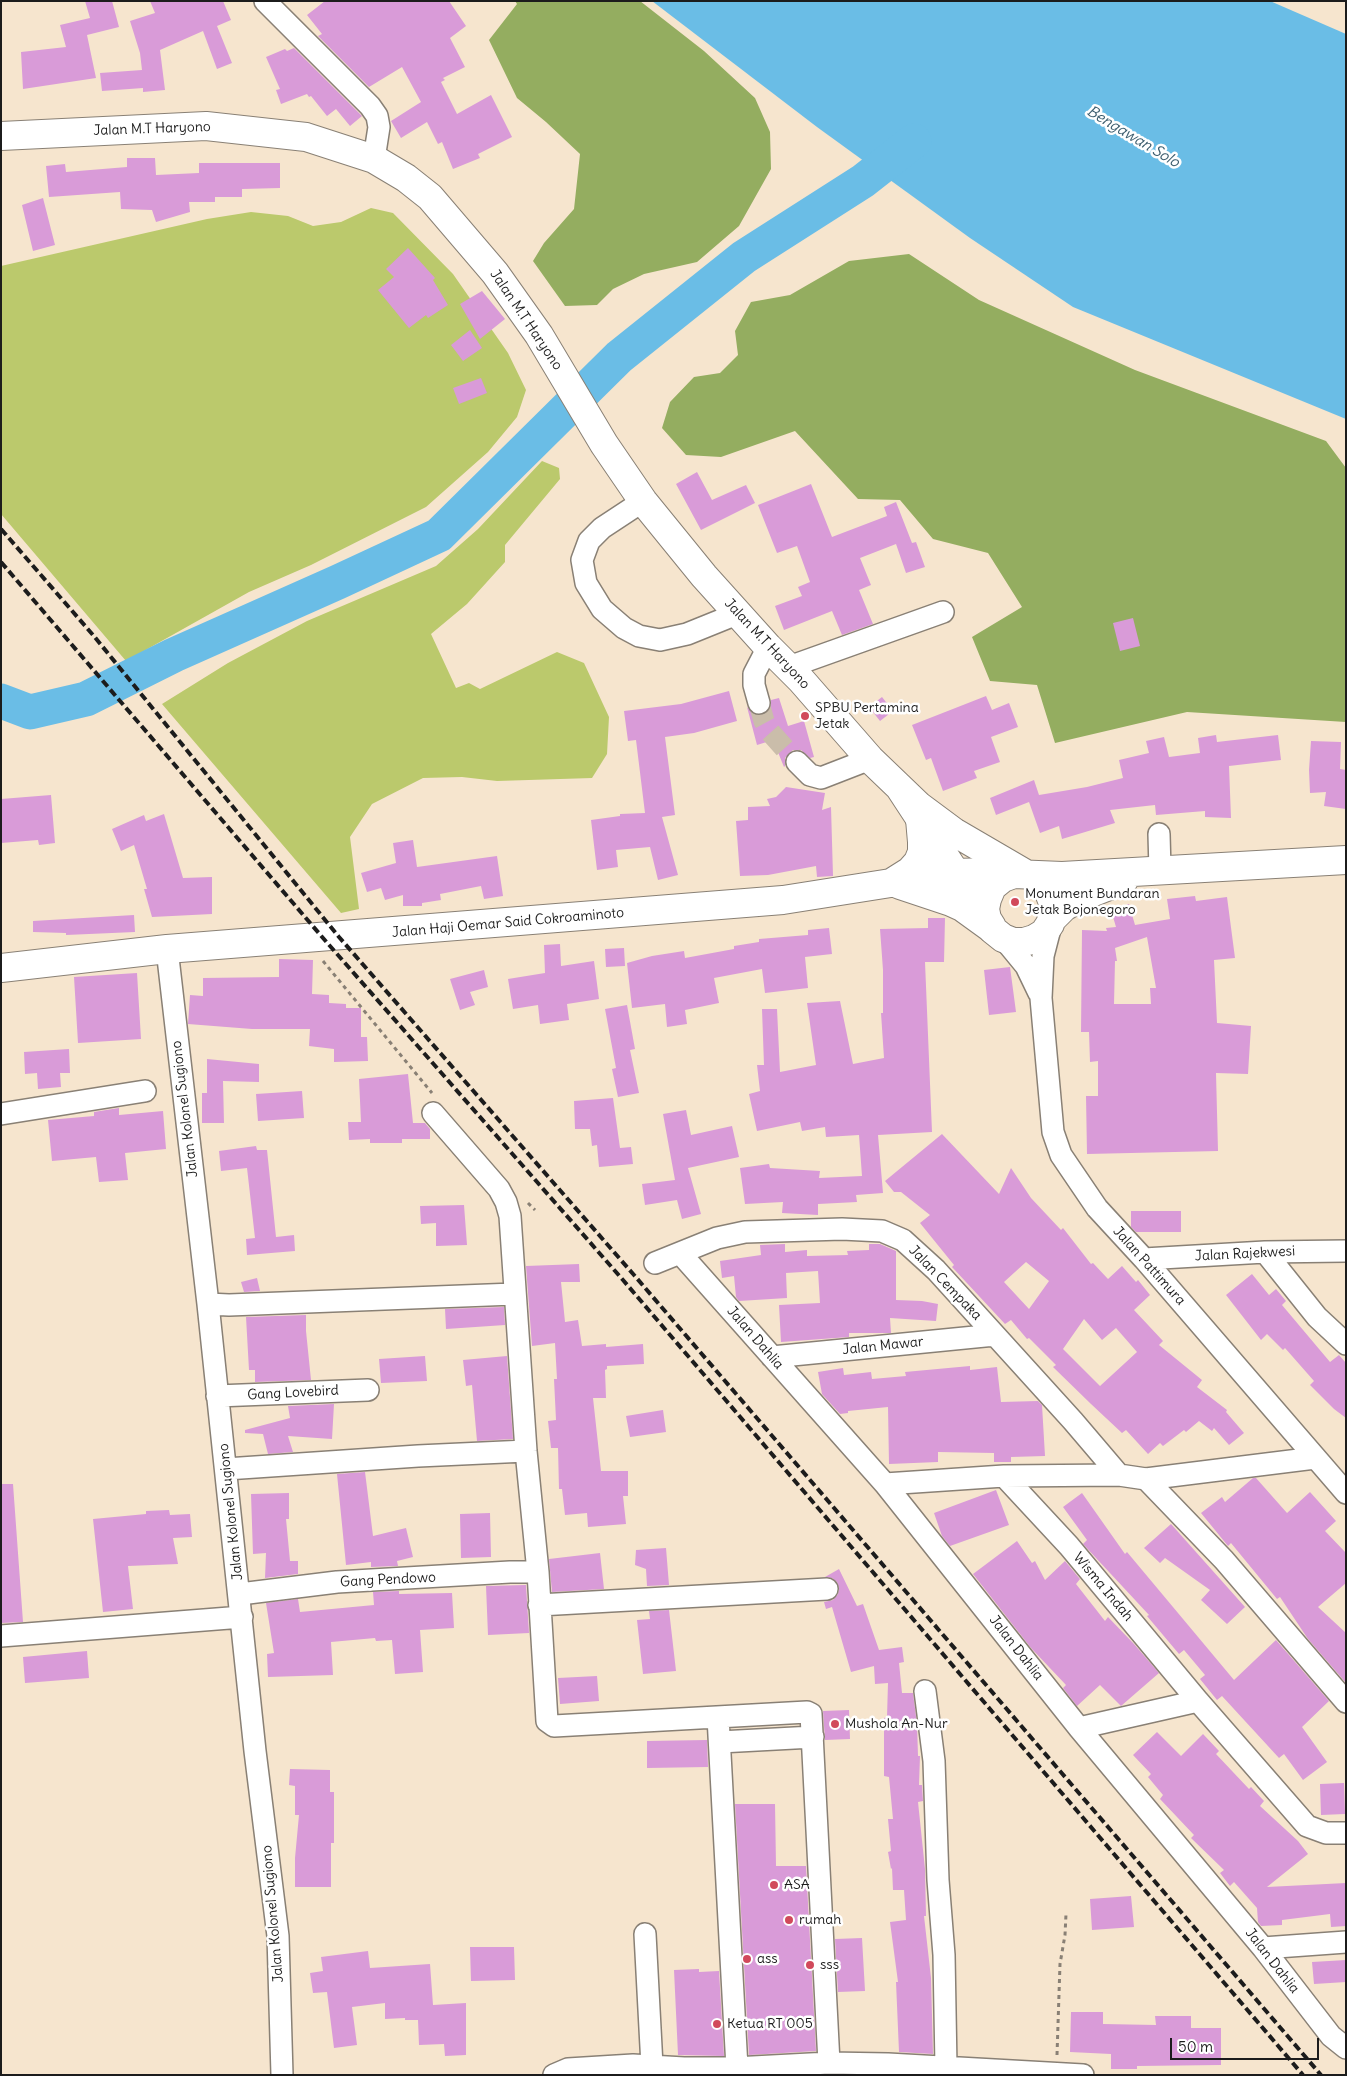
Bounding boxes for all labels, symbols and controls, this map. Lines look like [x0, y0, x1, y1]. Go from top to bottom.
water label: Bengawan Solo [1083, 102, 1183, 172]
street label: Jalan M.T Haryono [93, 119, 211, 139]
street label: Jalan M.T Haryono [486, 267, 566, 373]
street label: Jalan M.T Haryono [721, 595, 813, 693]
place label: SPBU Pertamina Jetak [815, 700, 919, 732]
marker: SPBU Pertamina Jetak [799, 710, 811, 722]
place label: Monument Bundaran Jetak Bojonegoro [1025, 886, 1160, 919]
marker: Monument Bundaran Jetak Bojonegoro [1009, 896, 1021, 908]
street label: Jalan Haji Oemar Said Cokroaminoto [391, 904, 625, 942]
street label: Jalan Kolonel Sugiono [168, 1040, 202, 1178]
street label: Jalan Pattimura [1109, 1223, 1189, 1309]
street label: Jalan Cempaka [905, 1242, 985, 1324]
street label: Jalan Rajekwesi [1194, 1243, 1296, 1265]
street label: Jalan Dahlia [723, 1303, 787, 1373]
street label: Jalan Mawar [842, 1333, 924, 1359]
street label: Gang Lovebird [247, 1382, 339, 1404]
street label: Jalan Kolonel Sugiono [215, 1443, 247, 1581]
street label: Wisma Indah [1069, 1549, 1137, 1625]
street label: Gang Pendowo [340, 1569, 436, 1591]
street label: Jalan Dahlia [985, 1612, 1047, 1684]
place label: Mushola An-Nur [845, 1716, 948, 1732]
marker: Mushola An-Nur [829, 1718, 841, 1730]
street label: Jalan Kolonel Sugiono [259, 1845, 287, 1983]
place label: ASA [784, 1877, 810, 1893]
marker: ASA [768, 1879, 780, 1891]
place label: rumah [799, 1912, 841, 1928]
marker: rumah [783, 1914, 795, 1926]
street label: Jalan Dahlia [1241, 1925, 1303, 1997]
place label: ass [757, 1951, 778, 1967]
marker: ass [741, 1953, 753, 1965]
place label: sss [820, 1957, 839, 1973]
marker: sss [804, 1959, 816, 1971]
place label: Ketua RT 005 [727, 2016, 813, 2032]
marker: Ketua RT 005 [711, 2018, 723, 2030]
scale bar [1172, 2028, 1321, 2060]
text: 50 m [1178, 2037, 1213, 2056]

